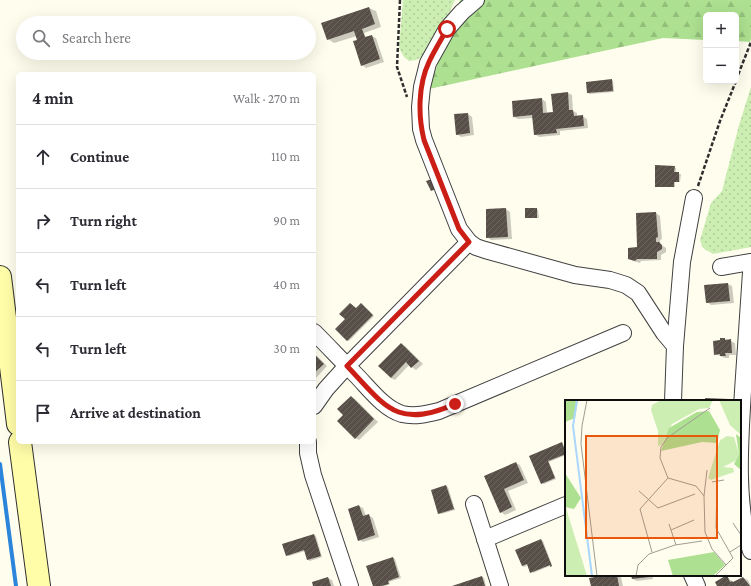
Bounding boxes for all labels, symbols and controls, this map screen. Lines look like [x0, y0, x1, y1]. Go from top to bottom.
map controls [703, 12, 739, 84]
button: + [703, 12, 739, 48]
search box [16, 16, 316, 60]
route start [438, 20, 456, 38]
icon: search [30, 27, 52, 49]
text: Search here [62, 30, 131, 46]
button: − [703, 48, 739, 84]
text: 4 min [32, 89, 74, 108]
text: Walk · 270 m [233, 91, 300, 106]
icon: ahead [32, 146, 54, 168]
text: Continue [70, 149, 129, 165]
text: 110 m [271, 149, 300, 164]
icon: right [32, 210, 54, 232]
text: Turn right [70, 213, 137, 229]
text: 90 m [273, 213, 300, 228]
icon: left [32, 274, 54, 296]
text: Turn left [70, 277, 126, 293]
text: 40 m [273, 277, 300, 292]
icon: left [32, 338, 54, 360]
text: Turn left [70, 341, 126, 357]
text: 30 m [274, 341, 300, 356]
route end [446, 395, 464, 413]
inset map [565, 400, 741, 576]
icon: arrive [32, 402, 54, 424]
text: Arrive at destination [70, 405, 201, 421]

